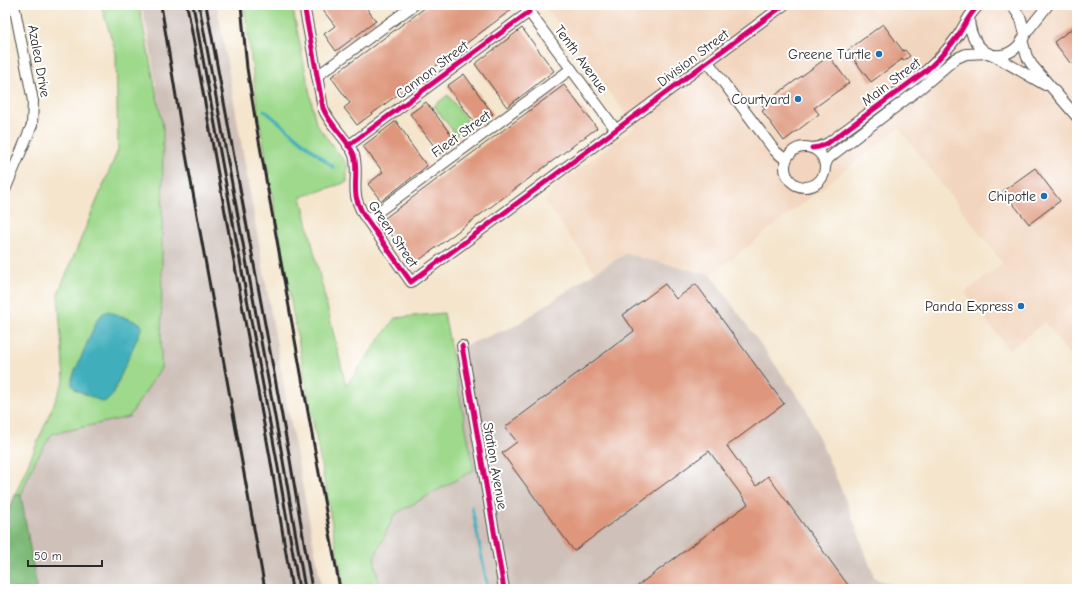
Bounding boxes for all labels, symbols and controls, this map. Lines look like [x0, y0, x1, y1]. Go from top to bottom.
street label: Tenth Avenue [551, 22, 611, 96]
street label: Azalea Drive [24, 23, 54, 99]
street label: Division Street [654, 25, 733, 90]
street label: Cannon Street [392, 37, 472, 103]
place label: Greene Turtle [788, 46, 871, 63]
marker: Greene Turtle [874, 49, 884, 59]
street label: Main Street [858, 54, 925, 110]
place label: Courtyard [731, 91, 790, 108]
marker: Courtyard [793, 94, 803, 104]
street label: Fleet Street [428, 106, 495, 161]
place label: Chipotle [988, 188, 1036, 205]
marker: Chipotle [1039, 191, 1049, 201]
street label: Green Street [364, 197, 422, 271]
place label: Panda Express [925, 298, 1013, 315]
marker: Panda Express [1016, 301, 1026, 311]
street label: Station Avenue [479, 421, 511, 511]
scale bar [28, 542, 102, 568]
text: 50 m [34, 549, 62, 563]

